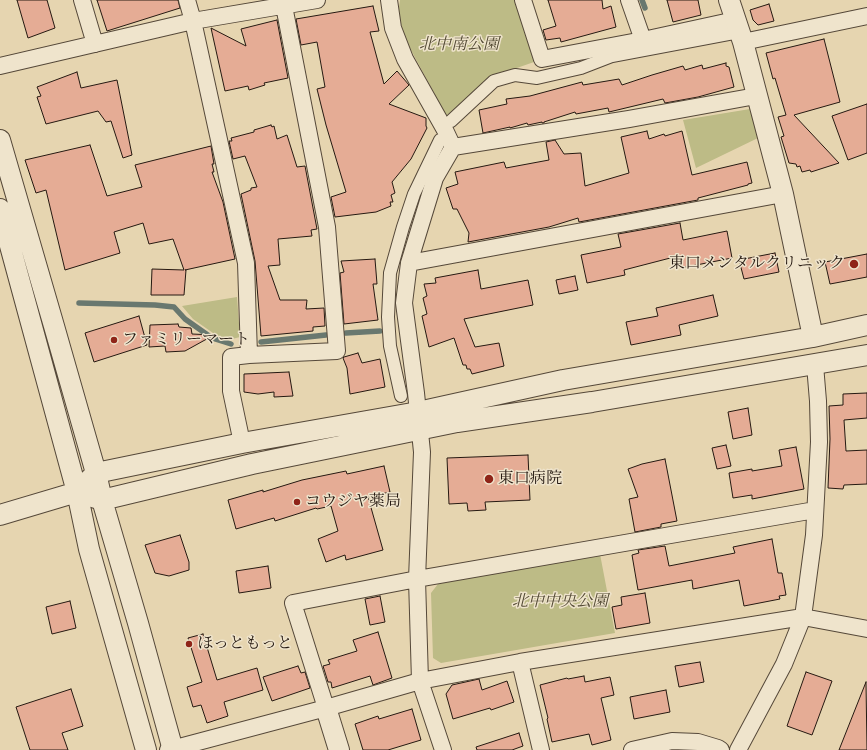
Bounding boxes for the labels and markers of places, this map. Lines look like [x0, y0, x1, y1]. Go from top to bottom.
place label: 東口メンタルクリニック [669, 254, 845, 274]
marker: 東口メンタルクリニック [848, 258, 860, 270]
place label: ファミリーマート [122, 330, 250, 350]
marker: ファミリーマート [109, 335, 119, 345]
place label: 東口病院 [498, 469, 562, 489]
marker: 東口病院 [483, 473, 495, 485]
place label: コウジヤ薬局 [305, 492, 401, 512]
marker: コウジヤ薬局 [292, 497, 302, 507]
place label: ほっともっと [197, 634, 293, 654]
marker: ほっともっと [184, 639, 194, 649]

